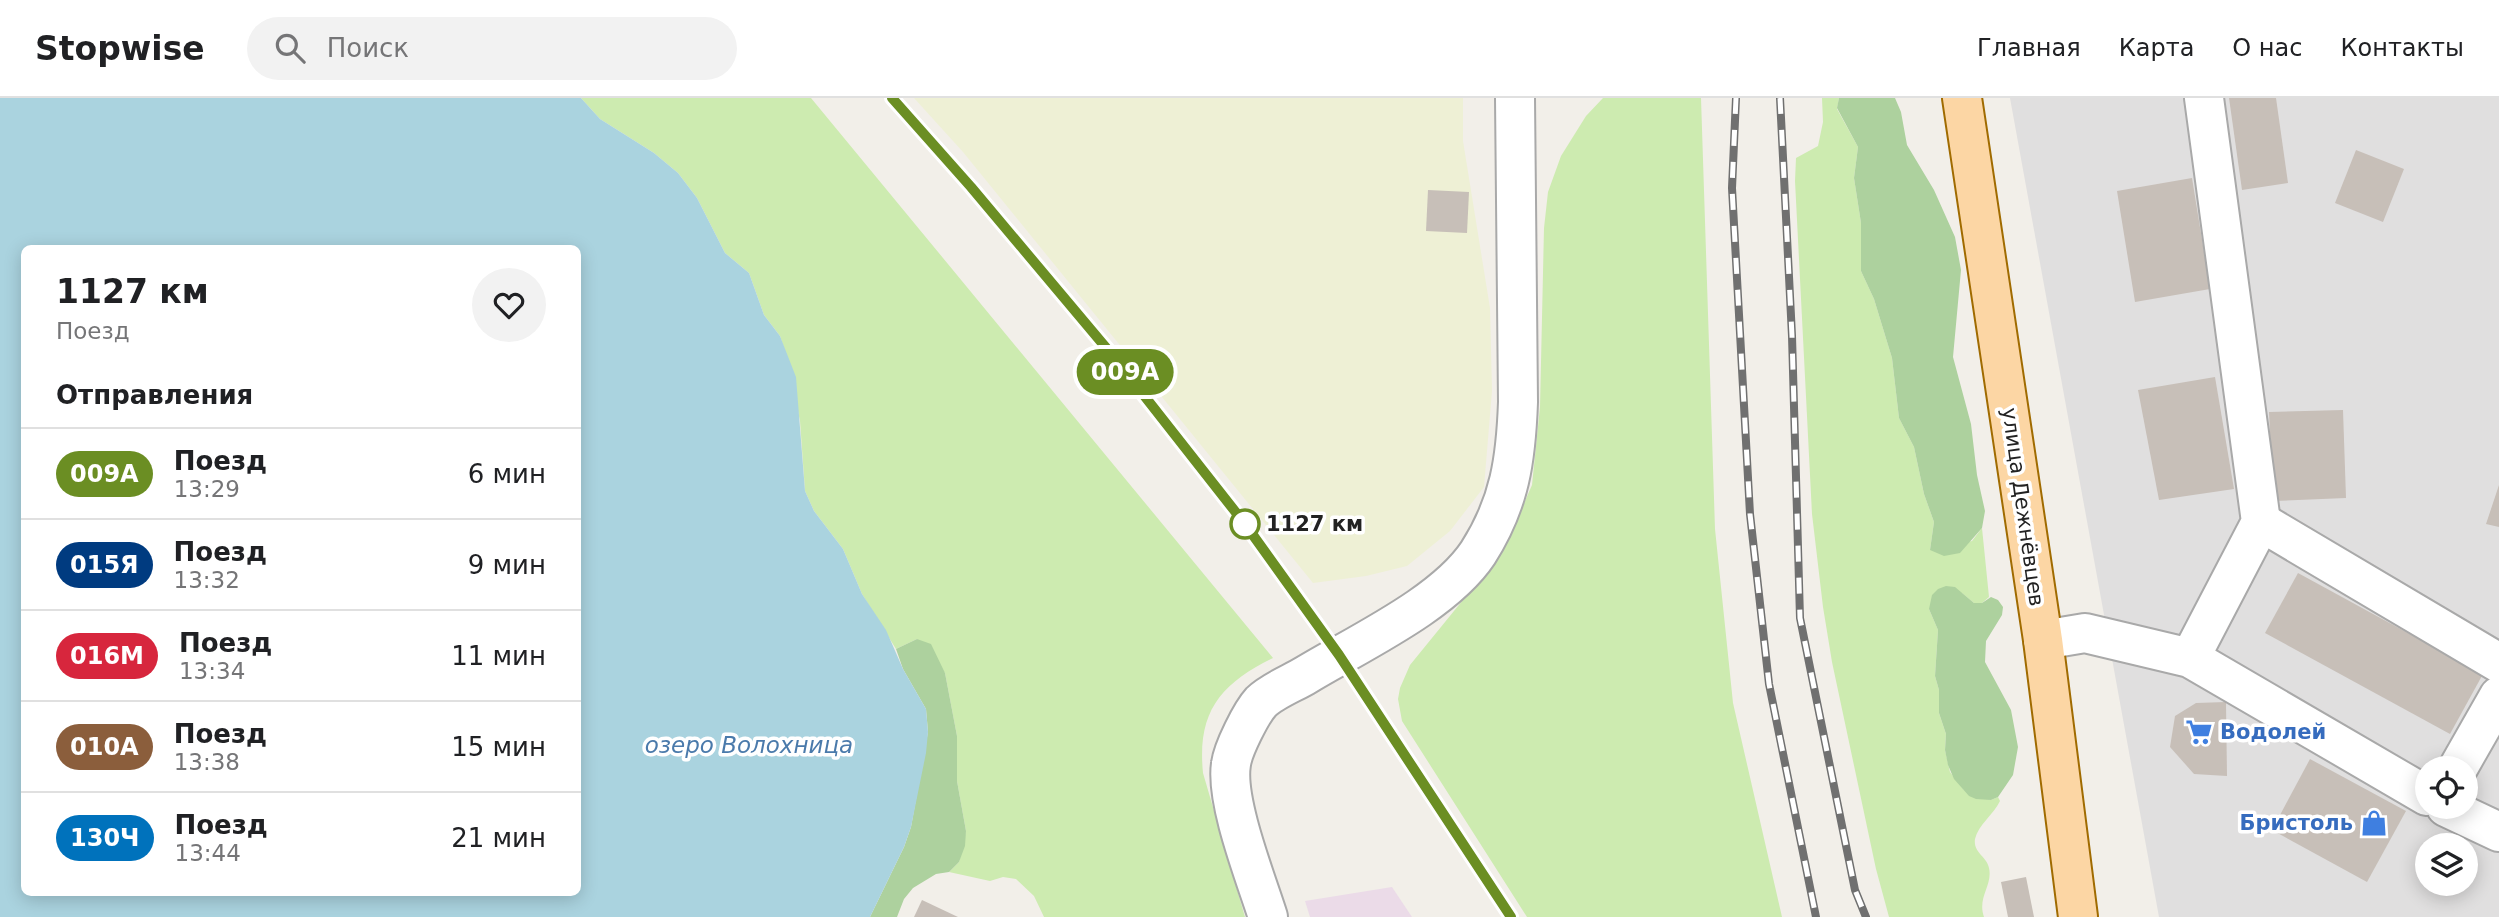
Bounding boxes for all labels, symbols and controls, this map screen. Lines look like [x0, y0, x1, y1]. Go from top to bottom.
search box [247, 17, 737, 80]
text: Stopwise [35, 29, 205, 68]
icon: search [271, 29, 309, 67]
text: Поиск [327, 33, 409, 63]
text: Главная [1977, 34, 2081, 62]
text: Карта [2119, 34, 2194, 62]
text: О нас [2232, 34, 2302, 62]
text: Контакты [2340, 34, 2464, 62]
button: heart [472, 268, 546, 342]
text: 1127 км [56, 272, 209, 311]
text: Поезд [56, 318, 130, 344]
line badge: 009А [1076, 349, 1174, 395]
text: 009А [1091, 358, 1159, 386]
text: Отправления [56, 380, 253, 410]
street label: улица Дежнёвцев [1997, 406, 2049, 608]
text: Поезд [174, 446, 267, 476]
text: 6 мин [468, 459, 546, 489]
text: 009А [70, 460, 139, 488]
text: 13:29 [174, 476, 240, 502]
marker: 1127 км [1230, 509, 1260, 539]
place label: 1127 км [1266, 512, 1363, 536]
text: Поезд [174, 537, 267, 567]
text: 9 мин [468, 550, 546, 580]
text: 015Я [70, 551, 139, 579]
text: 13:32 [174, 567, 240, 593]
text: Поезд [179, 628, 272, 658]
text: 11 мин [451, 641, 546, 671]
text: 016М [70, 642, 144, 670]
text: 13:34 [179, 658, 245, 684]
supermarket icon: Водолей [2184, 717, 2214, 747]
text: Поезд [174, 719, 267, 749]
place label: Водолей [2220, 720, 2326, 744]
text: 15 мин [451, 732, 546, 762]
water label: озеро Волохница [645, 732, 853, 758]
text: 010А [70, 733, 139, 761]
text: 13:38 [174, 749, 240, 775]
map controls [2415, 756, 2478, 896]
button: locate [2415, 756, 2478, 819]
shop icon: Бристоль [2359, 808, 2389, 838]
text: Поезд [175, 810, 268, 840]
place label: Бристоль [2240, 811, 2353, 835]
text: 21 мин [451, 823, 546, 853]
text: 130Ч [70, 824, 140, 852]
button: layers [2415, 833, 2478, 896]
text: 13:44 [175, 840, 241, 866]

